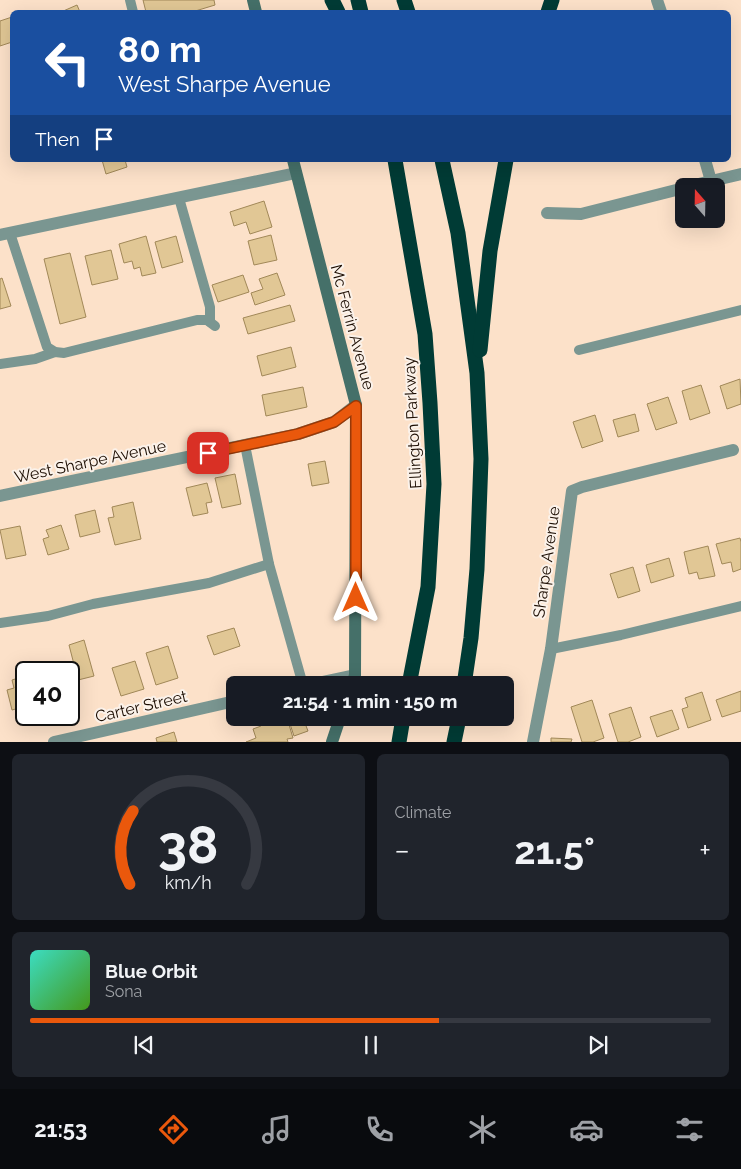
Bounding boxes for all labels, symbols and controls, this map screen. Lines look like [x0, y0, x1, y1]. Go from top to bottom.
text: 80 m [118, 29, 202, 70]
icon: left [35, 30, 100, 95]
text: West Sharpe Avenue [118, 71, 331, 97]
icon: arrive [90, 125, 118, 153]
text: Then [35, 128, 80, 150]
north arrow [675, 178, 725, 228]
map controls [675, 178, 725, 228]
street label: Mc Ferrin Avenue [327, 262, 378, 392]
street label: Ellington Parkway [400, 356, 425, 489]
pin [187, 432, 229, 474]
street label: West Sharpe Avenue [13, 436, 168, 487]
icon: arrive [194, 439, 222, 467]
street label: Sharpe Avenue [529, 505, 564, 619]
position arrow [329, 571, 381, 623]
speed limit sign: 40 [15, 661, 80, 726]
street label: Carter Street [93, 687, 189, 726]
text: 21:54 · 1 min · 150 m [283, 690, 457, 712]
text: Climate [395, 803, 451, 822]
text: 38 [158, 814, 218, 875]
text: 21.5° [514, 828, 595, 873]
text: − [395, 834, 410, 867]
text: + [699, 834, 711, 867]
text: km/h [165, 872, 212, 893]
text: Blue Orbit [105, 960, 197, 982]
text: Sona [105, 982, 142, 1001]
icon: previous [130, 1031, 158, 1059]
icon: pause [357, 1031, 385, 1059]
icon: next [584, 1031, 612, 1059]
icon: directions [156, 1112, 191, 1147]
icon: music [259, 1112, 294, 1147]
icon: phone [362, 1112, 397, 1147]
icon: climate [465, 1112, 500, 1147]
icon: car [569, 1112, 604, 1147]
icon: filters [672, 1112, 707, 1147]
text: 21:53 [34, 1116, 87, 1142]

